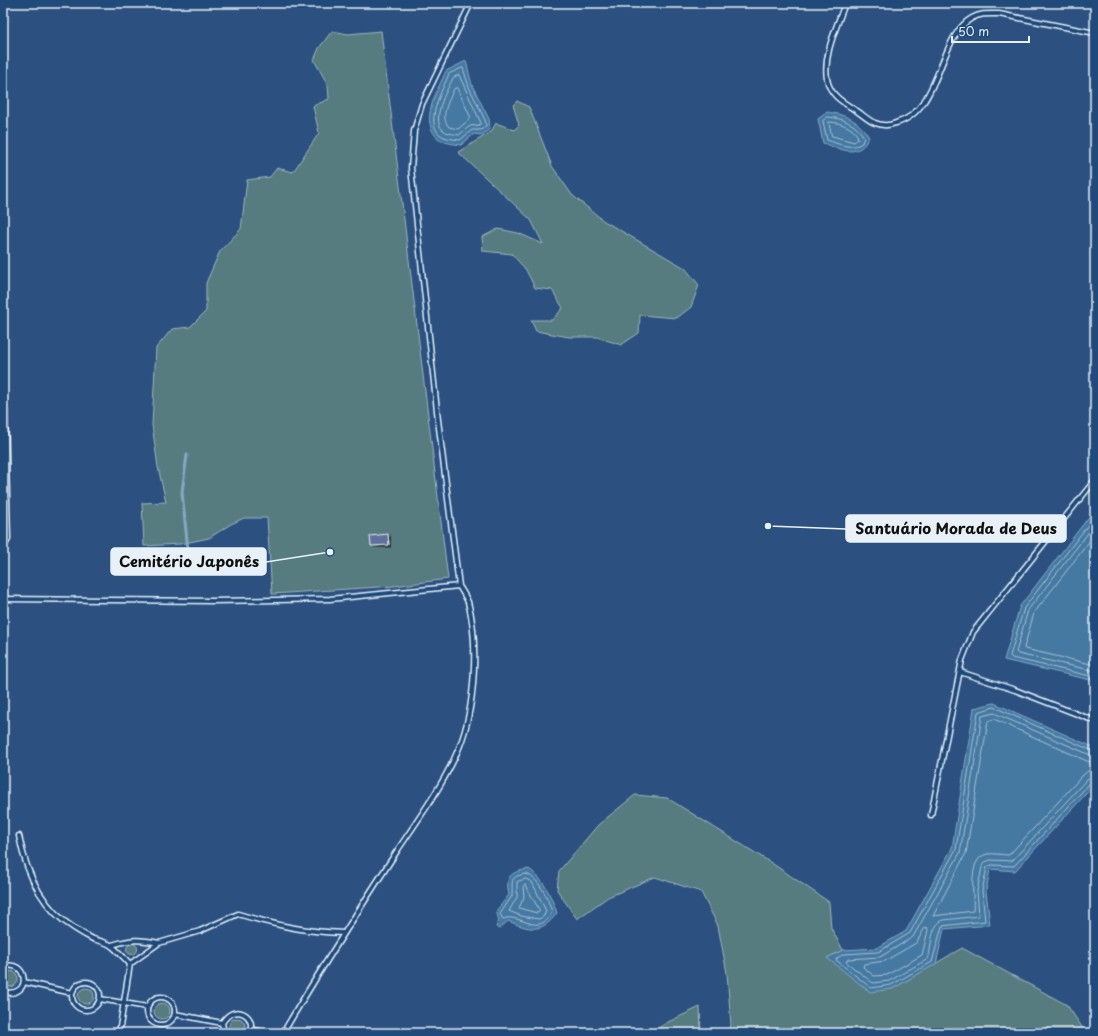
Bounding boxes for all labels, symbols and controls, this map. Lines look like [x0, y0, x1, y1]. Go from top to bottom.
scale bar [952, 18, 1029, 44]
text: 50 m [958, 22, 989, 40]
callout: Santuário Morada de Deus [846, 515, 1066, 542]
text: Santuário Morada de Deus [855, 516, 1057, 539]
callout: Cemitério Japonês [111, 548, 266, 575]
text: Cemitério Japonês [119, 549, 259, 572]

